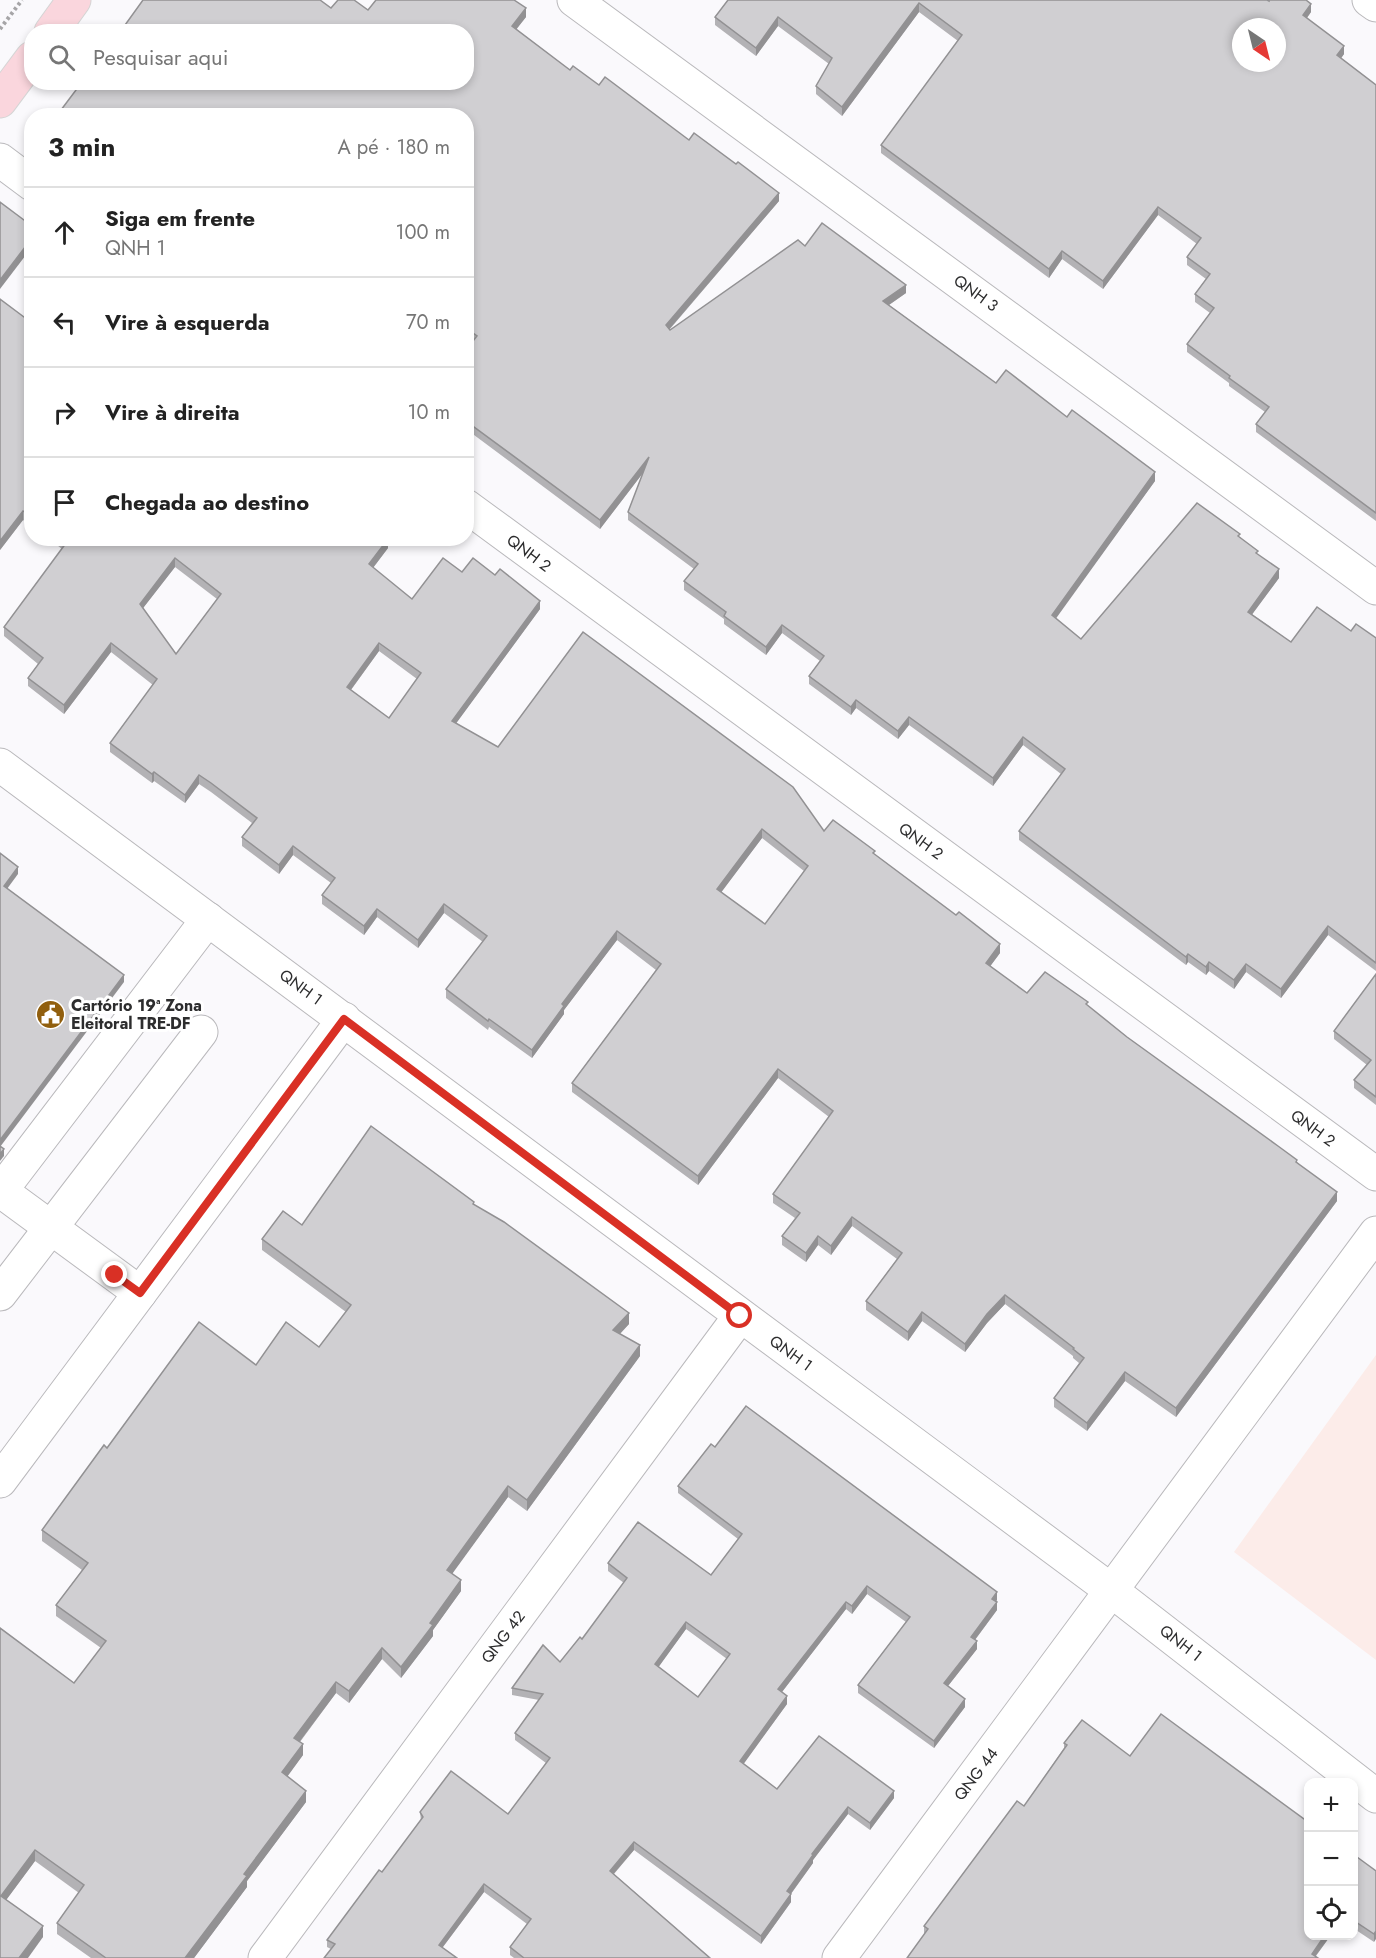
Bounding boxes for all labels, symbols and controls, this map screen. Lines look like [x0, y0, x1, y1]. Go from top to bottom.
north arrow [1232, 18, 1286, 72]
search box [24, 24, 474, 90]
icon: search [45, 41, 78, 74]
text: Pesquisar aqui [93, 41, 228, 73]
text: 3 min [48, 128, 115, 166]
text: A pé · 180 m [338, 133, 450, 162]
text: Siga em frente [105, 202, 255, 234]
icon: ahead [48, 216, 81, 249]
text: 100 m [395, 218, 450, 247]
text: QNH 1 [105, 234, 166, 263]
street label: QNH 3 [949, 269, 1003, 317]
icon: left [48, 306, 81, 339]
text: Vire à esquerda [105, 306, 270, 338]
text: 70 m [406, 308, 450, 337]
icon: right [48, 396, 81, 429]
text: Vire à direita [105, 396, 240, 428]
text: 10 m [407, 398, 450, 427]
icon: arrive [48, 486, 81, 519]
text: Chegada ao destino [105, 486, 309, 518]
street label: QNH 2 [502, 529, 556, 577]
street label: QNH 2 [894, 817, 948, 865]
street label: QNH 1 [275, 963, 327, 1011]
place label: Cartório 19ª Zona Eleitoral TRE-DF [71, 994, 202, 1035]
public building icon: Cartório 19ª Zona Eleitoral TRE-DF [34, 998, 66, 1030]
street label: QNH 2 [1286, 1104, 1340, 1152]
route end [101, 1261, 127, 1287]
route start [726, 1302, 752, 1328]
street label: QNH 1 [765, 1329, 817, 1377]
street label: QNG 42 [476, 1606, 530, 1668]
street label: QNH 1 [1155, 1619, 1207, 1667]
street label: QNG 44 [948, 1743, 1004, 1805]
map controls [1304, 1778, 1358, 1940]
button: + [1304, 1778, 1358, 1832]
button: − [1304, 1832, 1358, 1886]
button: locate [1304, 1886, 1358, 1940]

